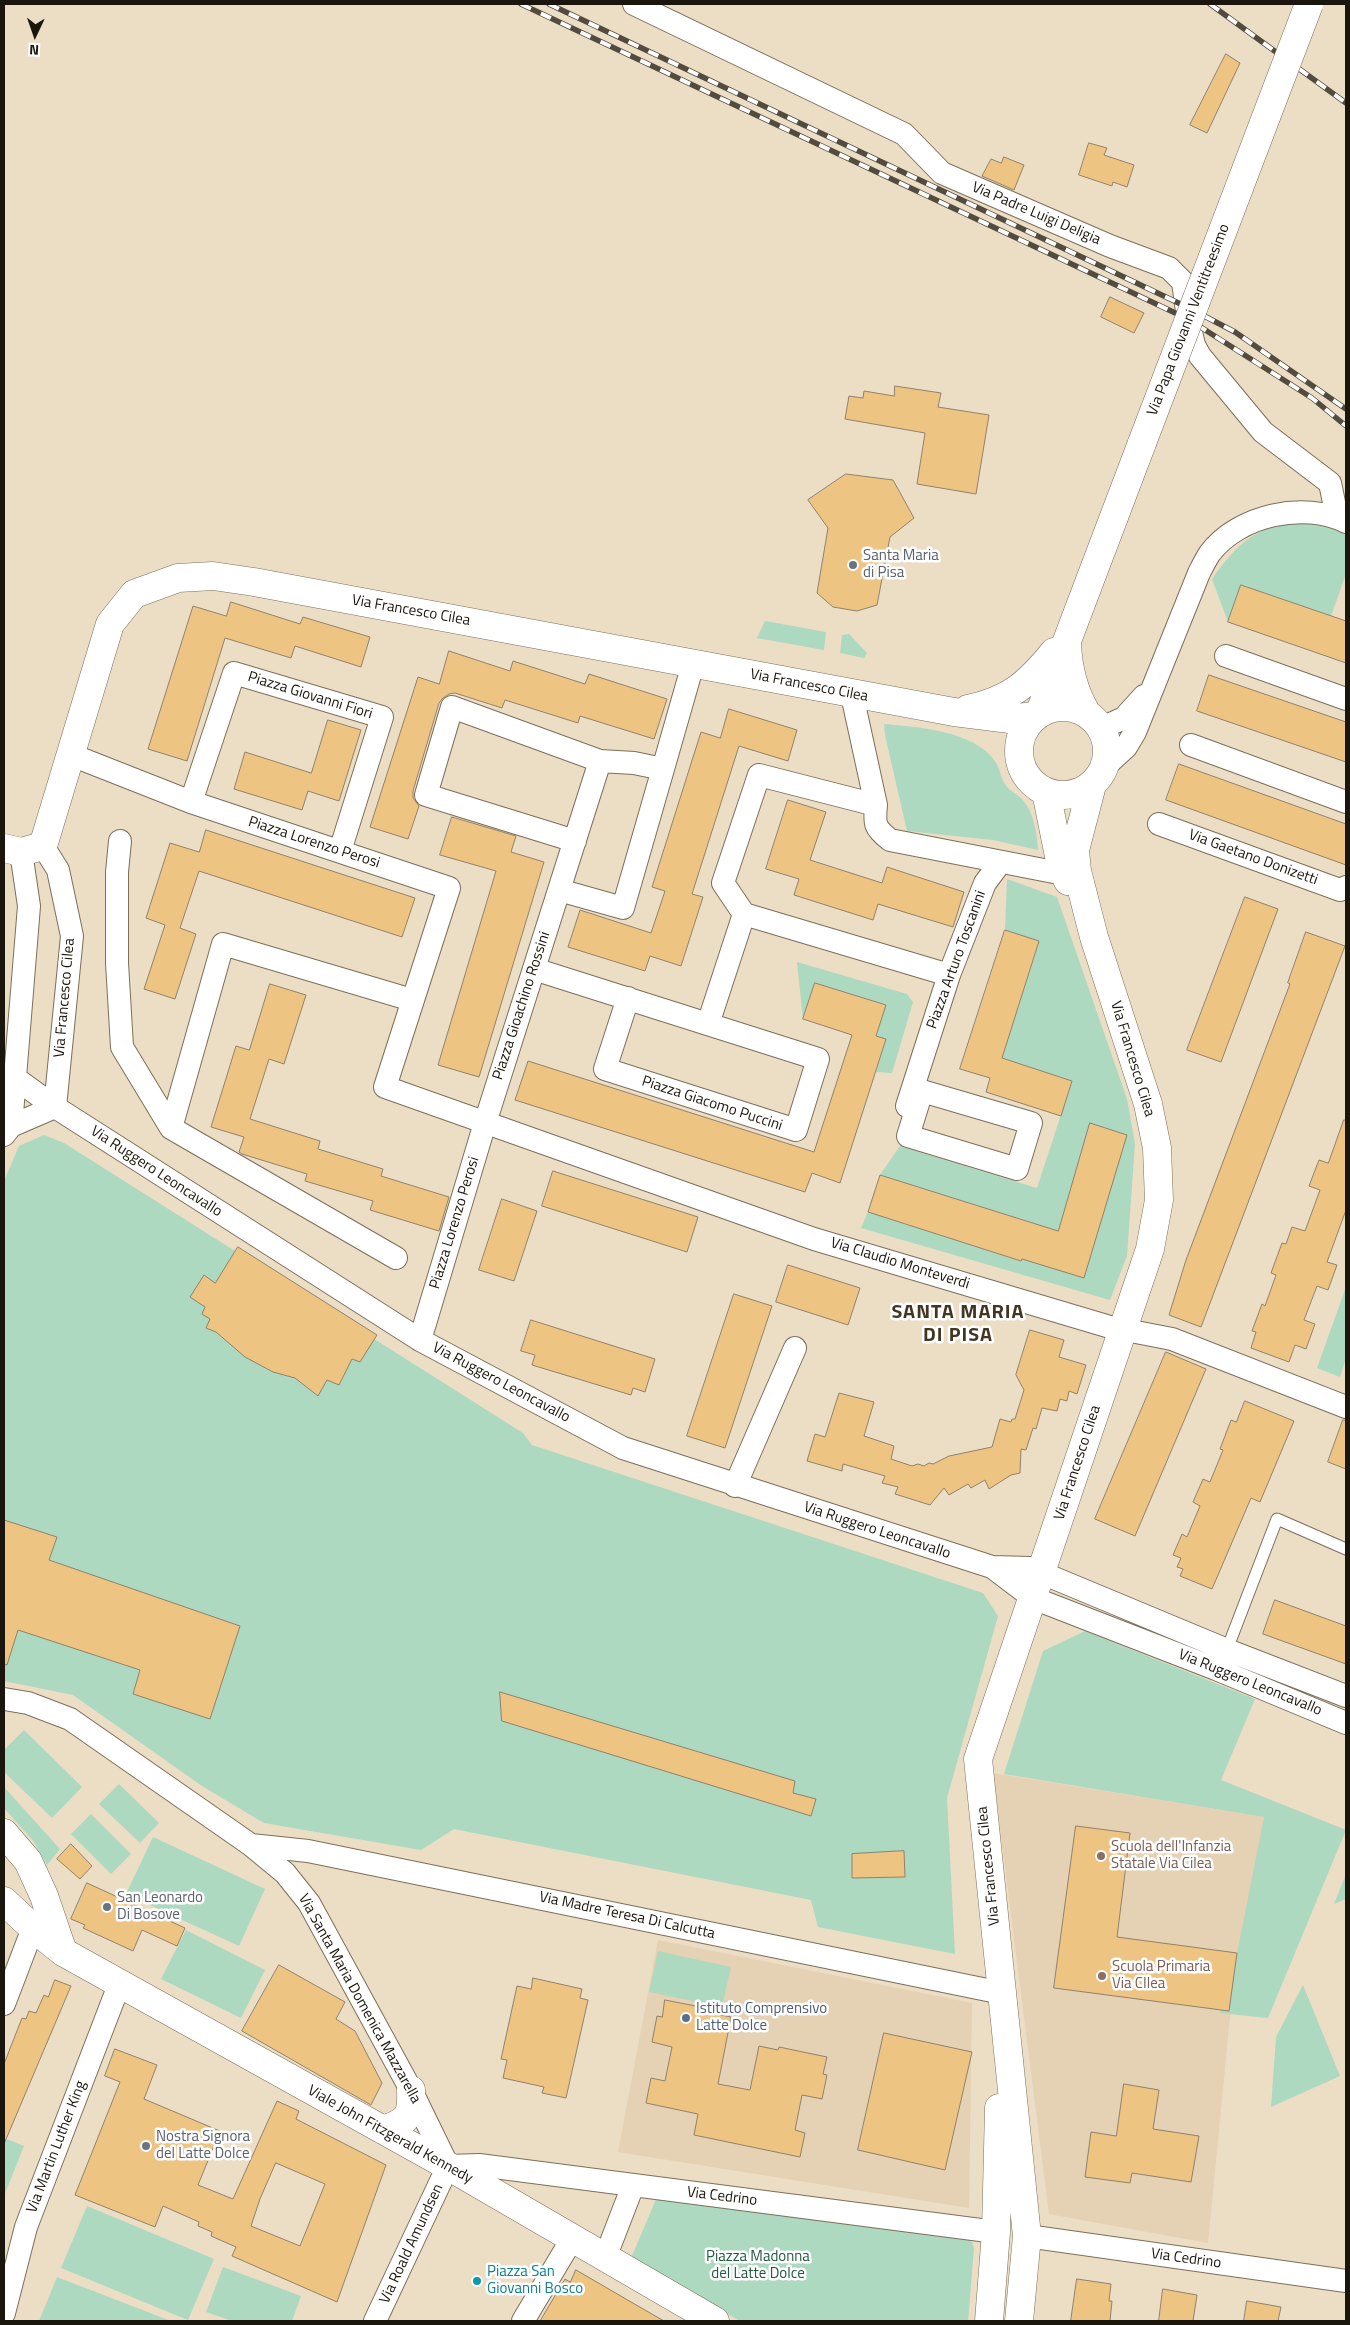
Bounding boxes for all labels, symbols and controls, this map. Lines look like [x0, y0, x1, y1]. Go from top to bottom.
north arrow [10, 10, 60, 60]
text: N [29, 40, 40, 61]
street label: Via Padre Luigi Deligia [969, 179, 1103, 249]
street label: Via Papa Giovanni Ventitreesimo [1144, 222, 1234, 418]
place label: Santa Maria di Pisa [863, 547, 939, 582]
marker: Santa Maria di Pisa [847, 559, 859, 571]
street label: Via Francesco Cilea [350, 592, 472, 630]
street label: Via Francesco Cilea [748, 666, 870, 706]
street label: Piazza Giovanni Fiori [246, 668, 374, 724]
street label: Piazza Lorenzo Perosi [246, 813, 382, 873]
street label: Via Gaetano Donizetti [1186, 826, 1320, 890]
street label: Piazza Arturo Toscanini [924, 888, 990, 1032]
street label: Piazza Gioachino Rossini [490, 930, 554, 1082]
street label: Via Francesco Cilea [51, 938, 79, 1058]
street label: Via Francesco Cilea [1106, 999, 1158, 1119]
street label: Piazza Giacomo Puccini [639, 1073, 785, 1135]
street label: Via Ruggero Leoncavallo [87, 1123, 225, 1221]
street label: Piazza Lorenzo Perosi [426, 1155, 484, 1291]
street label: Via Claudio Monteverdi [828, 1234, 972, 1294]
district label: SANTA MARIA DI PISA [890, 1301, 1026, 1348]
street label: Via Ruggero Leoncavallo [429, 1339, 573, 1427]
street label: Via Francesco Cilea [1051, 1403, 1105, 1523]
street label: Via Ruggero Leoncavallo [801, 1499, 953, 1563]
street label: Via Ruggero Leoncavallo [1176, 1646, 1324, 1720]
street label: Via Francesco Cilea [974, 1805, 1004, 1927]
place label: Scuola dell'Infanzia Statale Via Cilea [1111, 1838, 1231, 1873]
marker: Scuola dell'Infanzia Statale Via Cilea [1095, 1850, 1107, 1862]
place label: San Leonardo Di Bosove [117, 1889, 203, 1924]
street label: Via Madre Teresa Di Calcutta [537, 1889, 717, 1943]
street label: Via Santa Maria Domenica Mazzarella [294, 1891, 424, 2107]
marker: San Leonardo Di Bosove [101, 1901, 113, 1913]
place label: Scuola Primaria Via CIlea [1112, 1958, 1210, 1993]
marker: Scuola Primaria Via CIlea [1096, 1970, 1108, 1982]
place label: Istituto Comprensivo Latte Dolce [696, 2000, 827, 2035]
marker: Istituto Comprensivo Latte Dolce [680, 2012, 692, 2024]
street label: Via Martin Luther King [23, 2078, 91, 2216]
street label: Viale John Fitzgerald Kennedy [304, 2082, 476, 2188]
place label: Nostra Signora del Latte Dolce [156, 2128, 250, 2163]
marker: Nostra Signora del Latte Dolce [140, 2140, 152, 2152]
street label: Via Roald Amundsen [376, 2181, 448, 2307]
street label: Via Cedrino [686, 2184, 758, 2210]
street label: Via Cedrino [1150, 2245, 1222, 2273]
park label: Piazza Madonna del Latte Dolce [706, 2248, 810, 2283]
place label: Piazza San Giovanni Bosco [487, 2263, 583, 2298]
marker: Piazza San Giovanni Bosco [471, 2275, 483, 2287]

